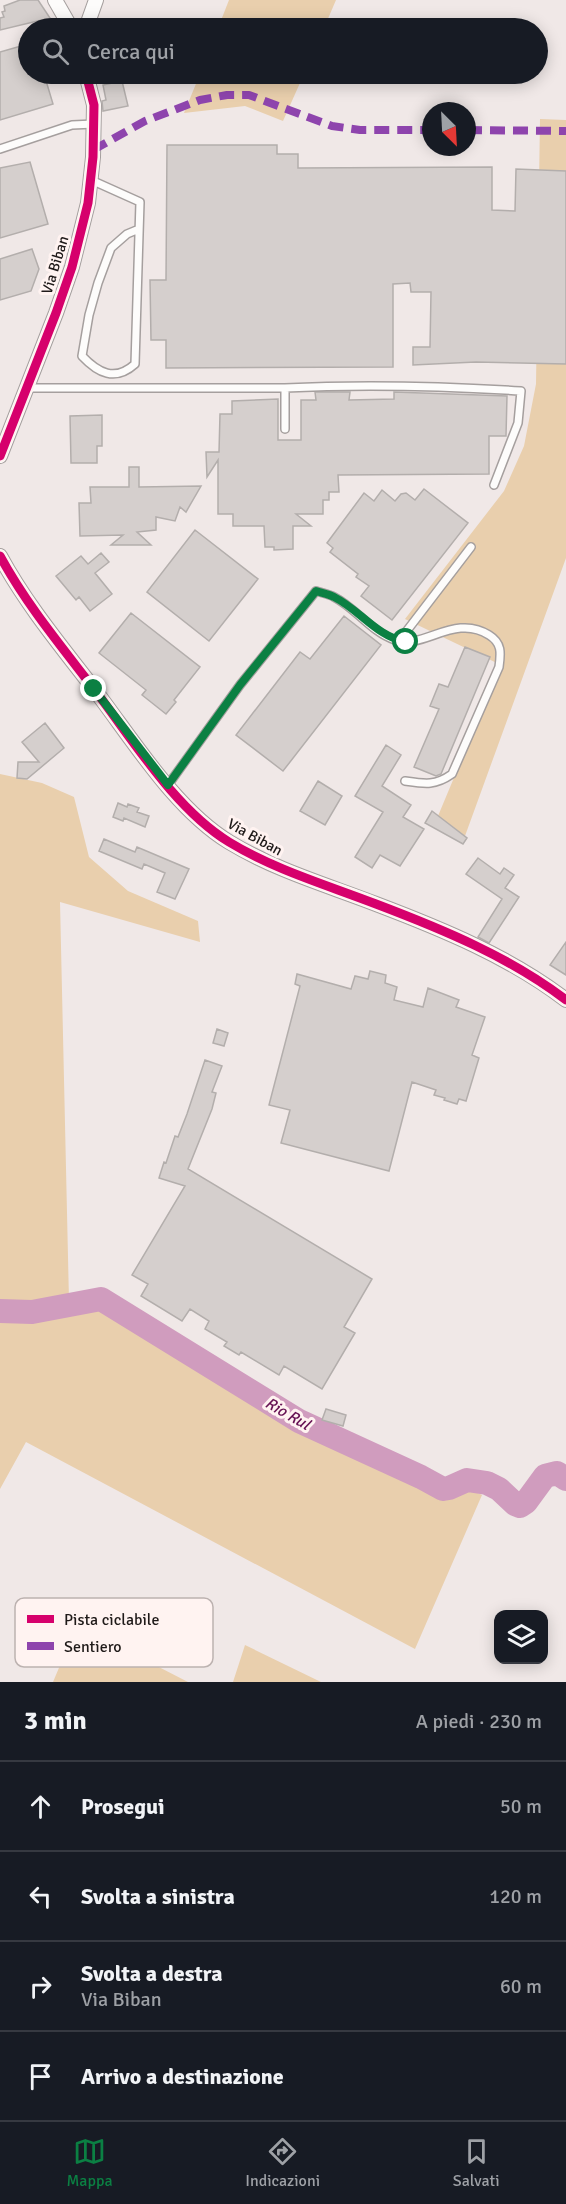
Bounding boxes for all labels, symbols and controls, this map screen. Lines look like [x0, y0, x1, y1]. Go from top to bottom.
search box [18, 18, 548, 84]
icon: search [39, 35, 72, 68]
text: Cerca qui [87, 38, 175, 65]
north arrow [422, 102, 476, 156]
street label: Via Biban [38, 233, 72, 297]
route start [392, 628, 418, 654]
route end [80, 675, 106, 701]
street label: Via Biban [224, 814, 286, 860]
water label: Rio Rul [261, 1393, 315, 1435]
legend [15, 1598, 213, 1667]
text: Pista ciclabile [64, 1610, 159, 1630]
map controls [494, 1610, 548, 1664]
button: layers [494, 1610, 548, 1664]
text: Sentiero [64, 1637, 122, 1657]
text: 3 min [24, 1705, 87, 1737]
text: A piedi · 230 m [416, 1709, 542, 1734]
icon: ahead [24, 1790, 57, 1823]
text: Prosegui [81, 1793, 165, 1820]
text: 50 m [500, 1794, 542, 1819]
icon: left [24, 1880, 57, 1913]
text: Svolta a sinistra [81, 1883, 235, 1910]
text: 120 m [489, 1884, 542, 1909]
text: Svolta a destra [81, 1960, 222, 1987]
icon: right [24, 1970, 57, 2003]
text: 60 m [500, 1974, 542, 1999]
text: Via Biban [81, 1987, 162, 2012]
icon: arrive [24, 2060, 57, 2093]
text: Arrivo a destinazione [81, 2063, 284, 2090]
tab: Mappa [66, 2135, 113, 2191]
tab: Indicazioni [245, 2135, 320, 2191]
tab: Salvati [453, 2135, 500, 2191]

